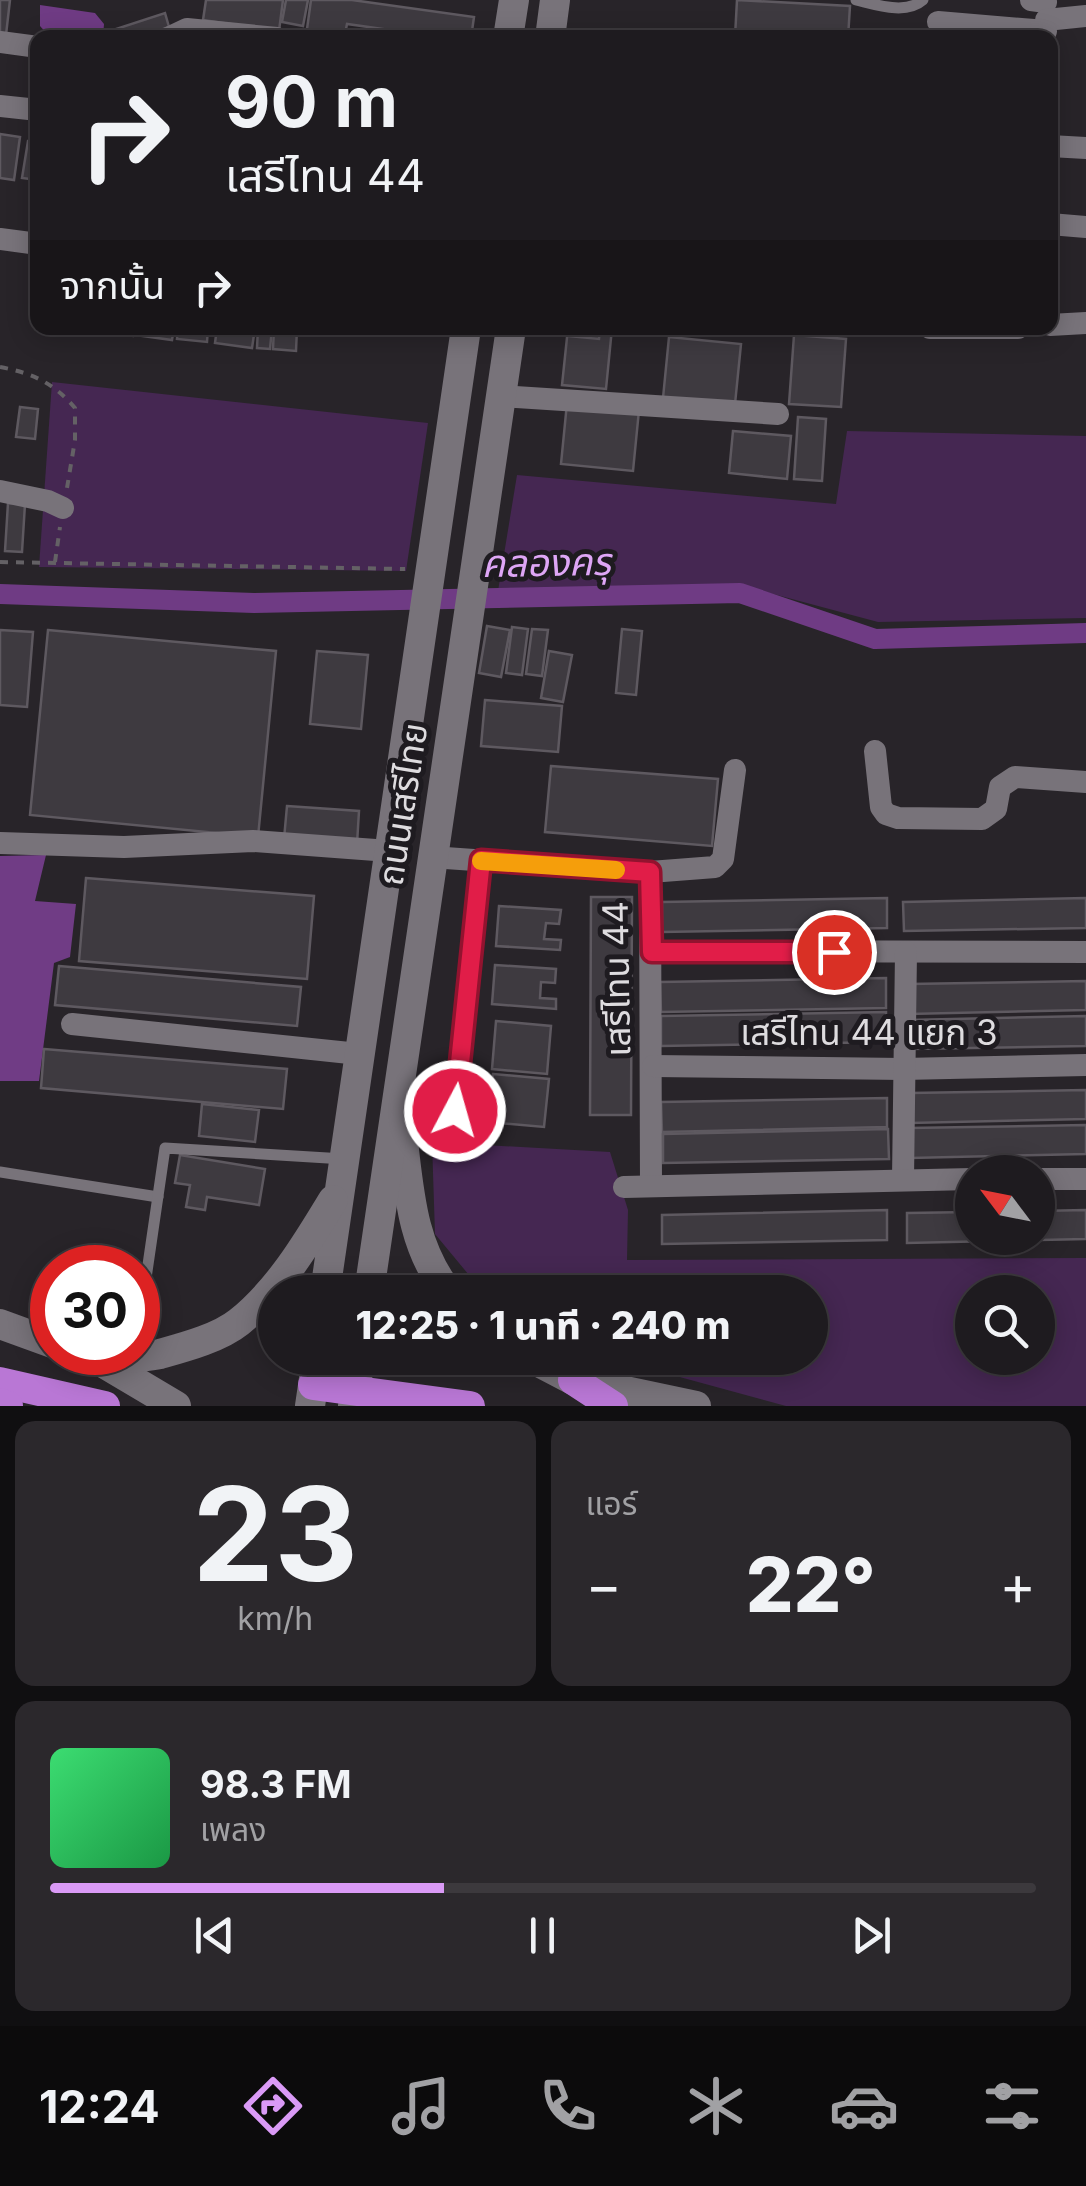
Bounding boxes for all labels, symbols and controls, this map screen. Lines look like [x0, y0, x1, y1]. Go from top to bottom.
text: 90 m [225, 59, 398, 144]
icon: right [60, 70, 190, 200]
text: เสรีไทน 44 [225, 148, 425, 203]
icon: right [185, 260, 240, 315]
text: จากนั้น [60, 262, 165, 308]
water label: คลองครุ [481, 538, 613, 587]
street label: ถนนเสรีไทย [368, 720, 436, 888]
street label: เสรีไทน 44 [594, 901, 638, 1057]
pin [792, 910, 877, 995]
icon: arrive [807, 925, 862, 980]
street label: เสรีไทน 44 แยก 3 [740, 1011, 998, 1053]
position arrow [403, 1059, 507, 1163]
north arrow [955, 1155, 1055, 1255]
map controls [955, 1155, 1055, 1375]
speed limit sign: 30 [30, 1245, 160, 1375]
button: search [955, 1275, 1055, 1375]
text: 12:25 · 1 นาที · 240 m [356, 1302, 730, 1348]
text: 23 [192, 1455, 358, 1612]
text: แอร์ [586, 1484, 637, 1523]
text: 22° [746, 1539, 876, 1630]
text: − [586, 1552, 622, 1618]
text: + [1000, 1552, 1036, 1618]
text: km/h [237, 1599, 313, 1638]
text: 98.3 FM [200, 1761, 352, 1807]
text: เพลง [200, 1810, 267, 1849]
icon: previous [187, 1908, 242, 1963]
icon: pause [515, 1908, 570, 1963]
icon: next [844, 1908, 899, 1963]
icon: directions [238, 2071, 308, 2141]
icon: music [386, 2071, 456, 2141]
icon: phone [533, 2071, 603, 2141]
icon: climate [681, 2071, 751, 2141]
icon: car [829, 2071, 899, 2141]
icon: filters [977, 2071, 1047, 2141]
text: 12:24 [39, 2079, 160, 2134]

